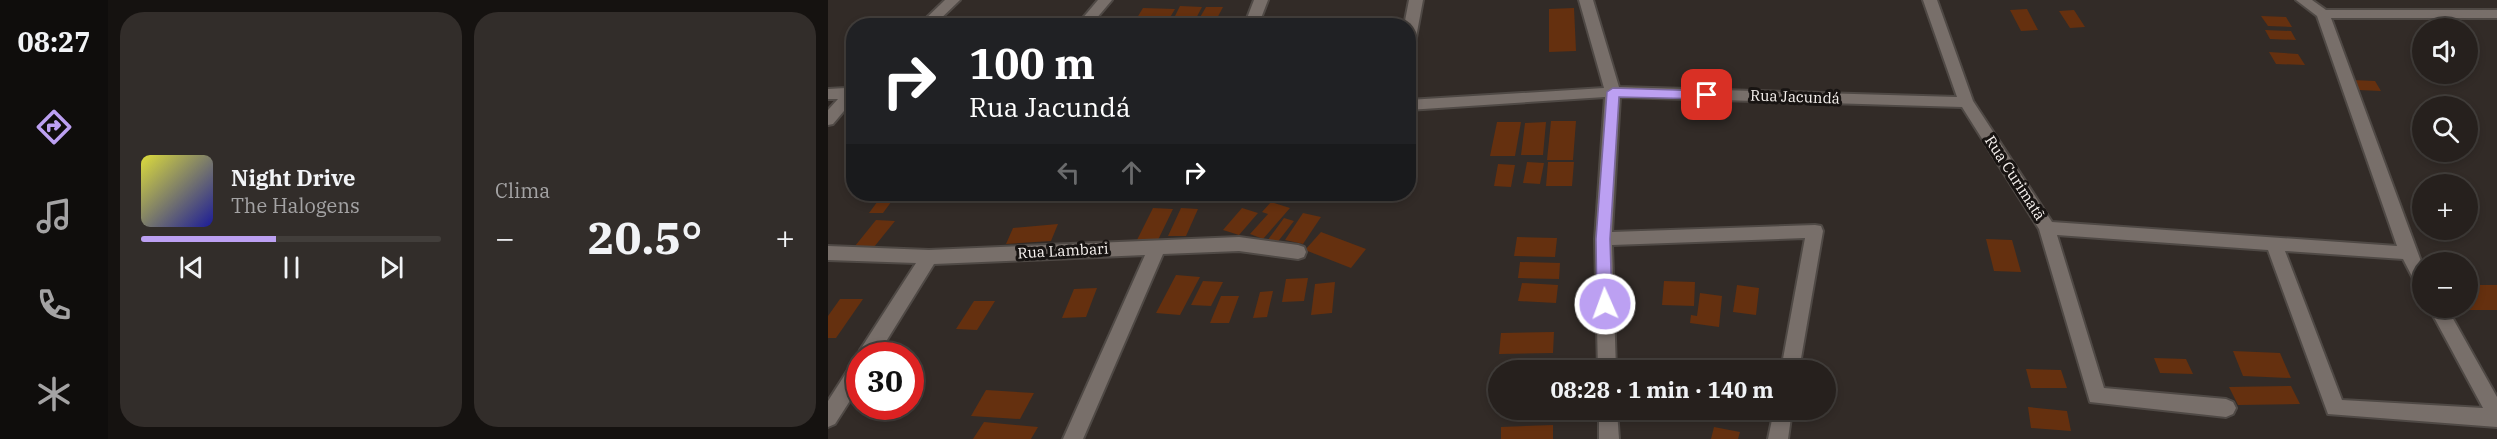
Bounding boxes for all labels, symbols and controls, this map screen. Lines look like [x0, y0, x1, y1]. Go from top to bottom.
map controls [2412, 18, 2478, 318]
button: sound [2412, 18, 2478, 84]
text: 08:27 [18, 24, 90, 59]
text: 100 m [969, 36, 1095, 91]
icon: right [870, 42, 948, 120]
pin [1681, 69, 1732, 120]
icon: arrive [1690, 78, 1723, 111]
street label: Rua Jacundá [1750, 85, 1840, 108]
text: Rua Jacundá [969, 89, 1131, 124]
button: search [2412, 96, 2478, 162]
icon: directions [33, 106, 75, 148]
street label: Rua Curimatã [1981, 132, 2050, 224]
icon: left [1052, 156, 1085, 189]
icon: ahead [1115, 156, 1148, 189]
icon: right [1178, 156, 1211, 189]
text: Night Drive [231, 163, 356, 192]
button: + [2412, 174, 2478, 240]
text: Clima [495, 177, 550, 204]
text: The Halogens [231, 192, 360, 219]
icon: music [33, 195, 75, 237]
text: 20.5° [588, 208, 702, 266]
text: − [495, 216, 515, 259]
text: + [775, 216, 795, 259]
street label: Rua Lambari [1017, 239, 1109, 262]
icon: previous [175, 251, 208, 284]
icon: pause [275, 251, 308, 284]
icon: next [375, 251, 408, 284]
button: − [2412, 252, 2478, 318]
position arrow [1573, 272, 1637, 336]
icon: phone [33, 284, 75, 326]
speed limit sign: 30 [846, 342, 924, 420]
icon: climate [33, 373, 75, 415]
text: 08:28 · 1 min · 140 m [1550, 375, 1774, 404]

